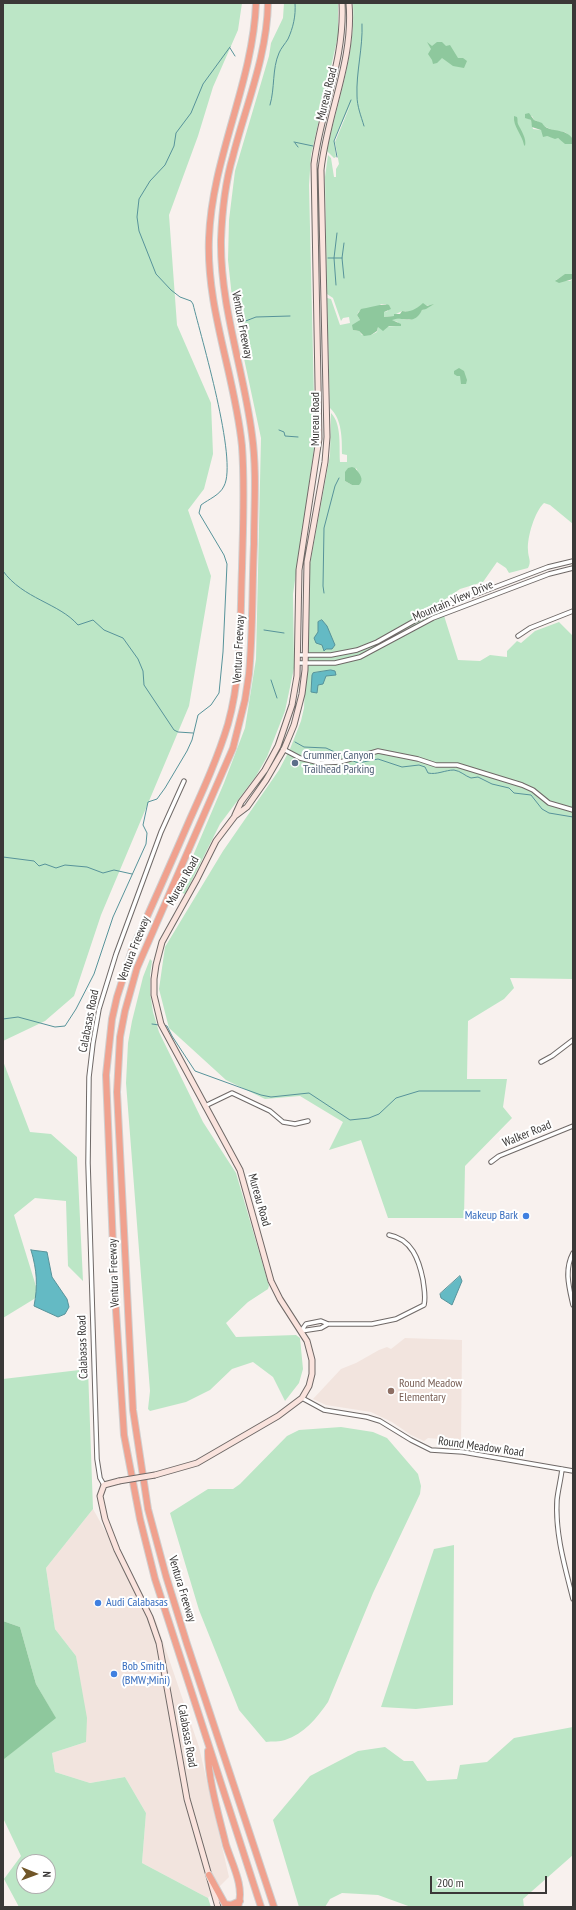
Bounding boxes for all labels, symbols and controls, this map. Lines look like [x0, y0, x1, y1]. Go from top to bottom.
street label: Mureau Road [313, 66, 341, 122]
street label: Ventura Freeway [228, 290, 256, 360]
street label: Mureau Road [309, 392, 323, 446]
street label: Mountain View Drive [410, 578, 496, 624]
street label: Ventura Freeway [230, 614, 248, 684]
place label: Crummer Canyon Trailhead Parking [303, 749, 374, 777]
marker: Crummer Canyon Trailhead Parking [290, 758, 300, 768]
street label: Mureau Road [164, 854, 202, 908]
street label: Ventura Freeway [115, 914, 153, 984]
street label: Calabasas Road [76, 988, 102, 1054]
street label: Walker Road [501, 1118, 553, 1150]
street label: Mureau Road [245, 1172, 273, 1228]
place label: Makeup Bark [465, 1209, 518, 1223]
marker: Makeup Bark [521, 1211, 531, 1221]
street label: Ventura Freeway [106, 1238, 122, 1308]
street label: Calabasas Road [75, 1315, 91, 1379]
place label: Round Meadow Elementary [399, 1377, 462, 1405]
marker: Round Meadow Elementary [386, 1386, 396, 1396]
street label: Round Meadow Road [437, 1434, 525, 1460]
street label: Ventura Freeway [165, 1554, 199, 1624]
place label: Audi Calabasas [106, 1596, 168, 1610]
marker: Audi Calabasas [93, 1598, 103, 1608]
place label: Bob Smith (BMW;Mini) [122, 1660, 170, 1688]
marker: Bob Smith (BMW;Mini) [109, 1669, 119, 1679]
street label: Calabasas Road [174, 1703, 200, 1769]
north arrow [16, 1854, 56, 1894]
scale bar [432, 1868, 549, 1894]
text: N [40, 1871, 54, 1877]
text: 200 m [437, 1875, 464, 1890]

